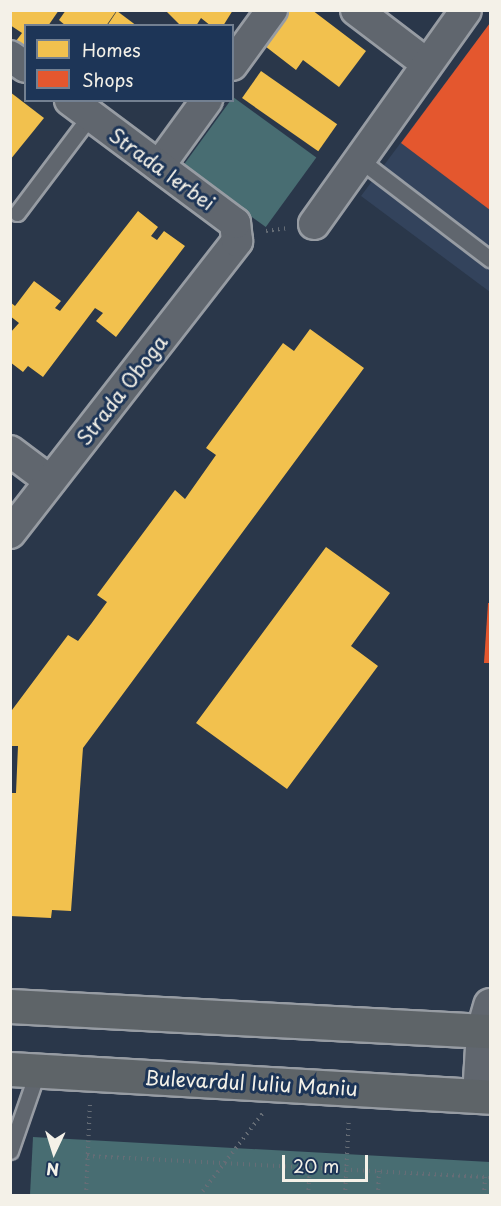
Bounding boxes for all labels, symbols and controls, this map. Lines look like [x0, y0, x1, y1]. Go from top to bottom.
legend [24, 24, 234, 102]
text: Homes [82, 36, 140, 63]
text: Shops [82, 66, 133, 93]
street label: Strada Ierbei [104, 122, 220, 216]
street label: Strada Oboga [71, 330, 173, 450]
street label: Bulevardul Iuliu Maniu [143, 1065, 359, 1101]
north arrow [24, 1122, 84, 1182]
scale bar [285, 1143, 370, 1181]
text: 20 m [293, 1152, 339, 1179]
text: N [46, 1158, 60, 1182]

